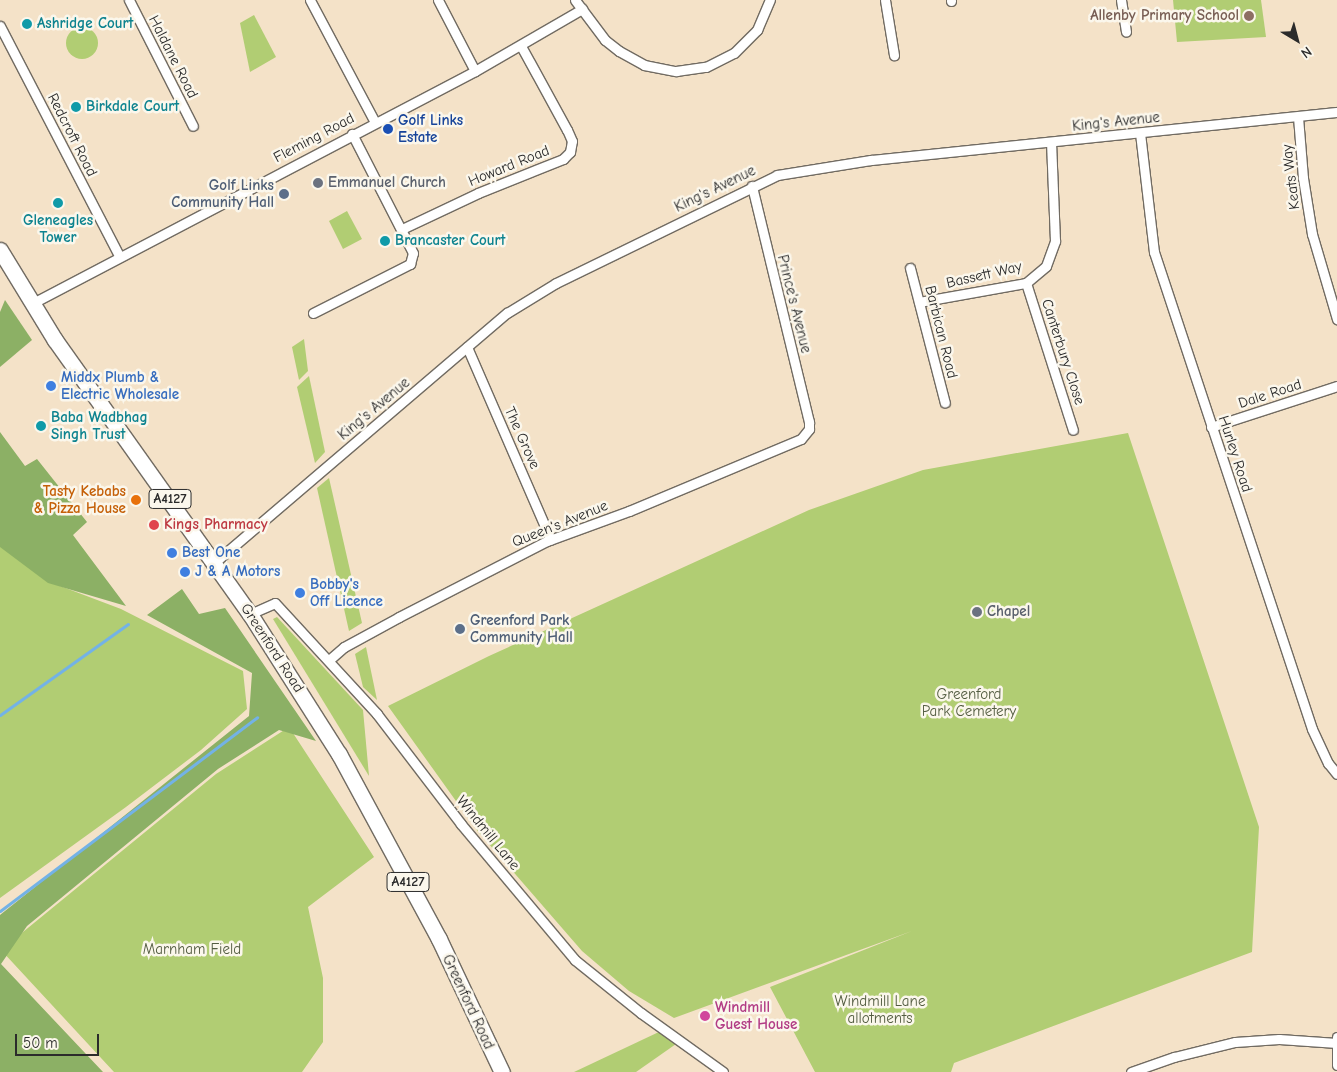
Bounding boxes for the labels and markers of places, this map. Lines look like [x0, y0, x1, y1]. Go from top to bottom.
place label: Allenby Primary School [1090, 7, 1239, 25]
marker: Allenby Primary School [1243, 10, 1255, 22]
place label: Ashridge Court [37, 15, 134, 33]
marker: Ashridge Court [21, 18, 33, 30]
place label: Birkdale Court [86, 98, 179, 116]
marker: Birkdale Court [70, 101, 82, 113]
place label: Golf Links Estate [398, 111, 463, 146]
marker: Golf Links Estate [382, 123, 394, 135]
place label: Emmanuel Church [328, 174, 446, 192]
place label: Golf Links Community Hall [171, 176, 274, 211]
marker: Emmanuel Church [312, 177, 324, 189]
marker: Golf Links Community Hall [278, 188, 290, 200]
marker: Gleneagles Tower [52, 197, 64, 209]
place label: Gleneagles Tower [23, 211, 93, 246]
place label: Brancaster Court [395, 232, 505, 250]
marker: Brancaster Court [379, 235, 391, 247]
place label: Middx Plumb & Electric Wholesale [61, 368, 179, 403]
marker: Middx Plumb & Electric Wholesale [45, 380, 57, 392]
place label: Baba Wadbhag Singh Trust [51, 408, 148, 443]
marker: Baba Wadbhag Singh Trust [35, 420, 47, 432]
place label: Tasty Kebabs & Pizza House [34, 482, 126, 517]
marker: Tasty Kebabs & Pizza House [130, 494, 142, 506]
place label: Kings Pharmacy [164, 516, 268, 534]
marker: Kings Pharmacy [148, 519, 160, 531]
place label: Best One [182, 544, 240, 562]
marker: Best One [166, 547, 178, 559]
place label: J & A Motors [195, 563, 280, 581]
marker: J & A Motors [179, 566, 191, 578]
place label: Bobby's Off Licence [310, 575, 383, 610]
marker: Bobby's Off Licence [294, 587, 306, 599]
place label: Chapel [987, 603, 1030, 621]
marker: Chapel [971, 606, 983, 618]
place label: Greenford Park Community Hall [470, 611, 573, 646]
marker: Greenford Park Community Hall [454, 623, 466, 635]
place label: Windmill Guest House [715, 998, 797, 1033]
marker: Windmill Guest House [699, 1010, 711, 1022]

